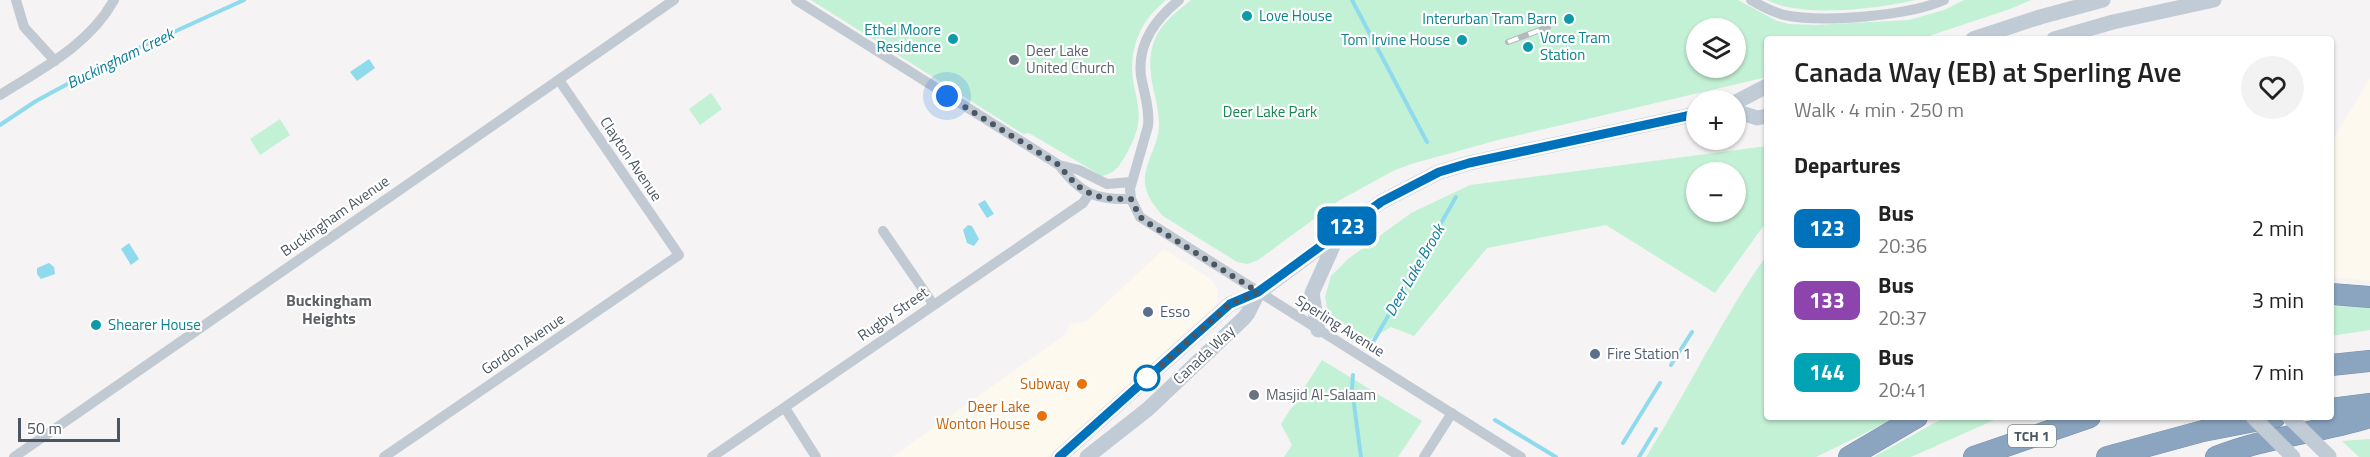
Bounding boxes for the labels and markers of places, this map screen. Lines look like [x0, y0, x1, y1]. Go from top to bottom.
place label: Love House [1259, 4, 1332, 27]
place label: Interurban Tram Barn [1422, 7, 1557, 30]
marker: Love House [1240, 9, 1254, 23]
marker: Interurban Tram Barn [1562, 12, 1576, 26]
place label: Ethel Moore Residence [864, 18, 941, 58]
place label: Vorce Tram Station [1540, 26, 1610, 66]
place label: Tom Irvine House [1341, 28, 1450, 51]
marker: Ethel Moore Residence [946, 32, 960, 46]
marker: Tom Irvine House [1455, 33, 1469, 47]
place label: Deer Lake United Church [1026, 39, 1115, 79]
marker: Vorce Tram Station [1521, 40, 1535, 54]
marker: Deer Lake United Church [1007, 53, 1021, 67]
place label: Esso [1160, 300, 1190, 323]
marker: Esso [1141, 305, 1155, 319]
place label: Shearer House [108, 313, 201, 336]
marker: Shearer House [89, 318, 103, 332]
place label: Fire Station 1 [1607, 342, 1691, 365]
marker: Fire Station 1 [1588, 347, 1602, 361]
unlabelled marker [1134, 365, 1160, 391]
place label: Subway [1020, 372, 1070, 395]
marker: Subway [1075, 377, 1089, 391]
place label: Masjid Al-Salaam [1266, 383, 1376, 406]
marker: Masjid Al-Salaam [1247, 388, 1261, 402]
place label: Deer Lake Wonton House [936, 395, 1030, 435]
marker: Deer Lake Wonton House [1035, 409, 1049, 423]

